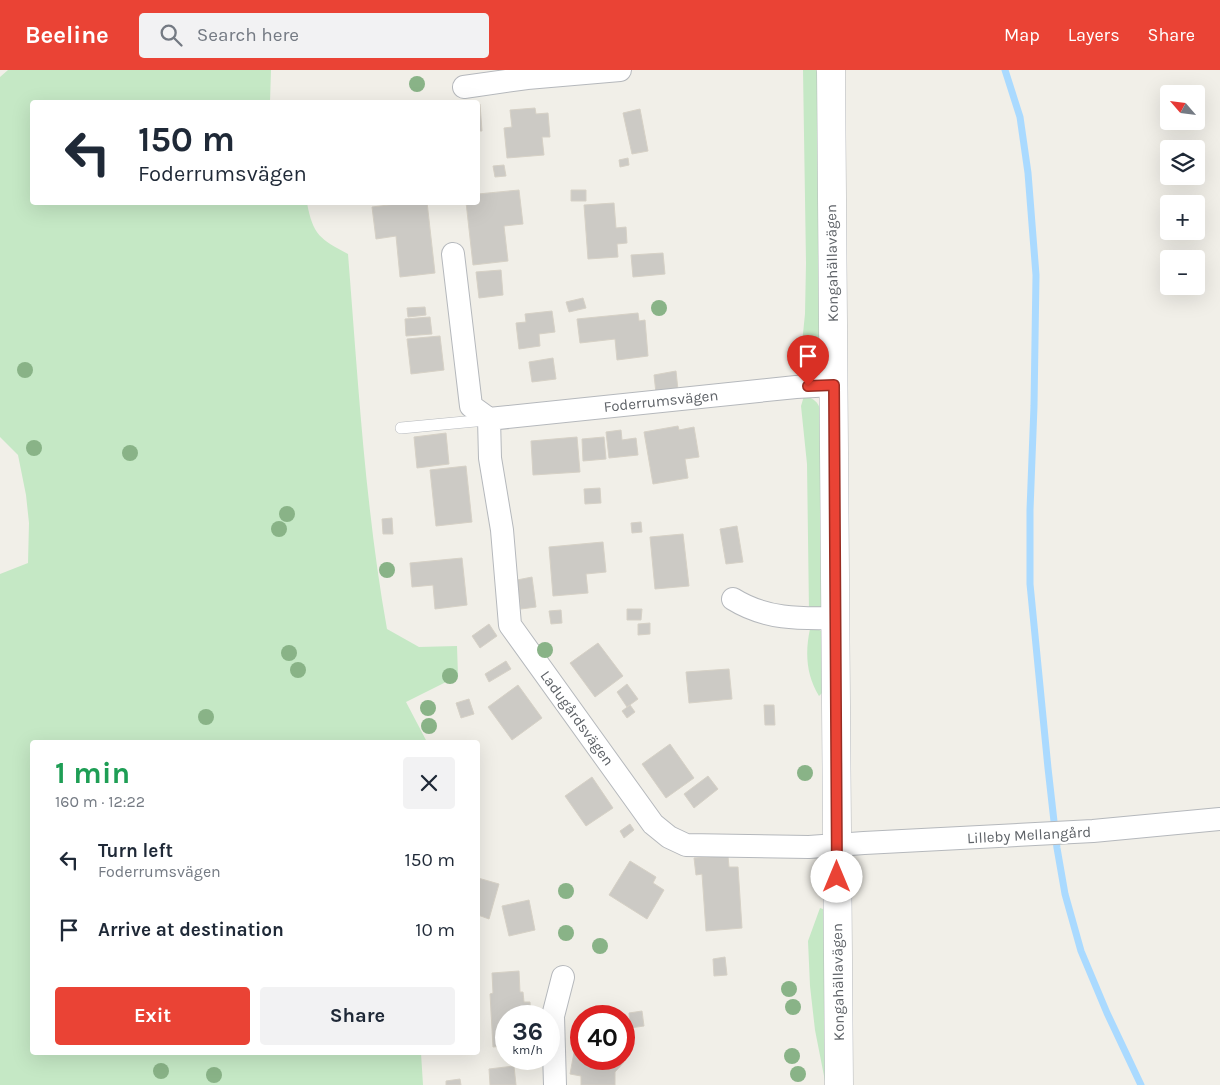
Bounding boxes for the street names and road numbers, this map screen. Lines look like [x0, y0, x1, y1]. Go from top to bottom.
street label: Kongahällavägen [822, 204, 842, 322]
street label: Foderrumsvägen [603, 386, 719, 416]
street label: Ladugårdsvägen [536, 667, 618, 769]
street label: Lilleby Mellangård [967, 823, 1091, 847]
street label: Kongahällavägen [828, 923, 848, 1041]

